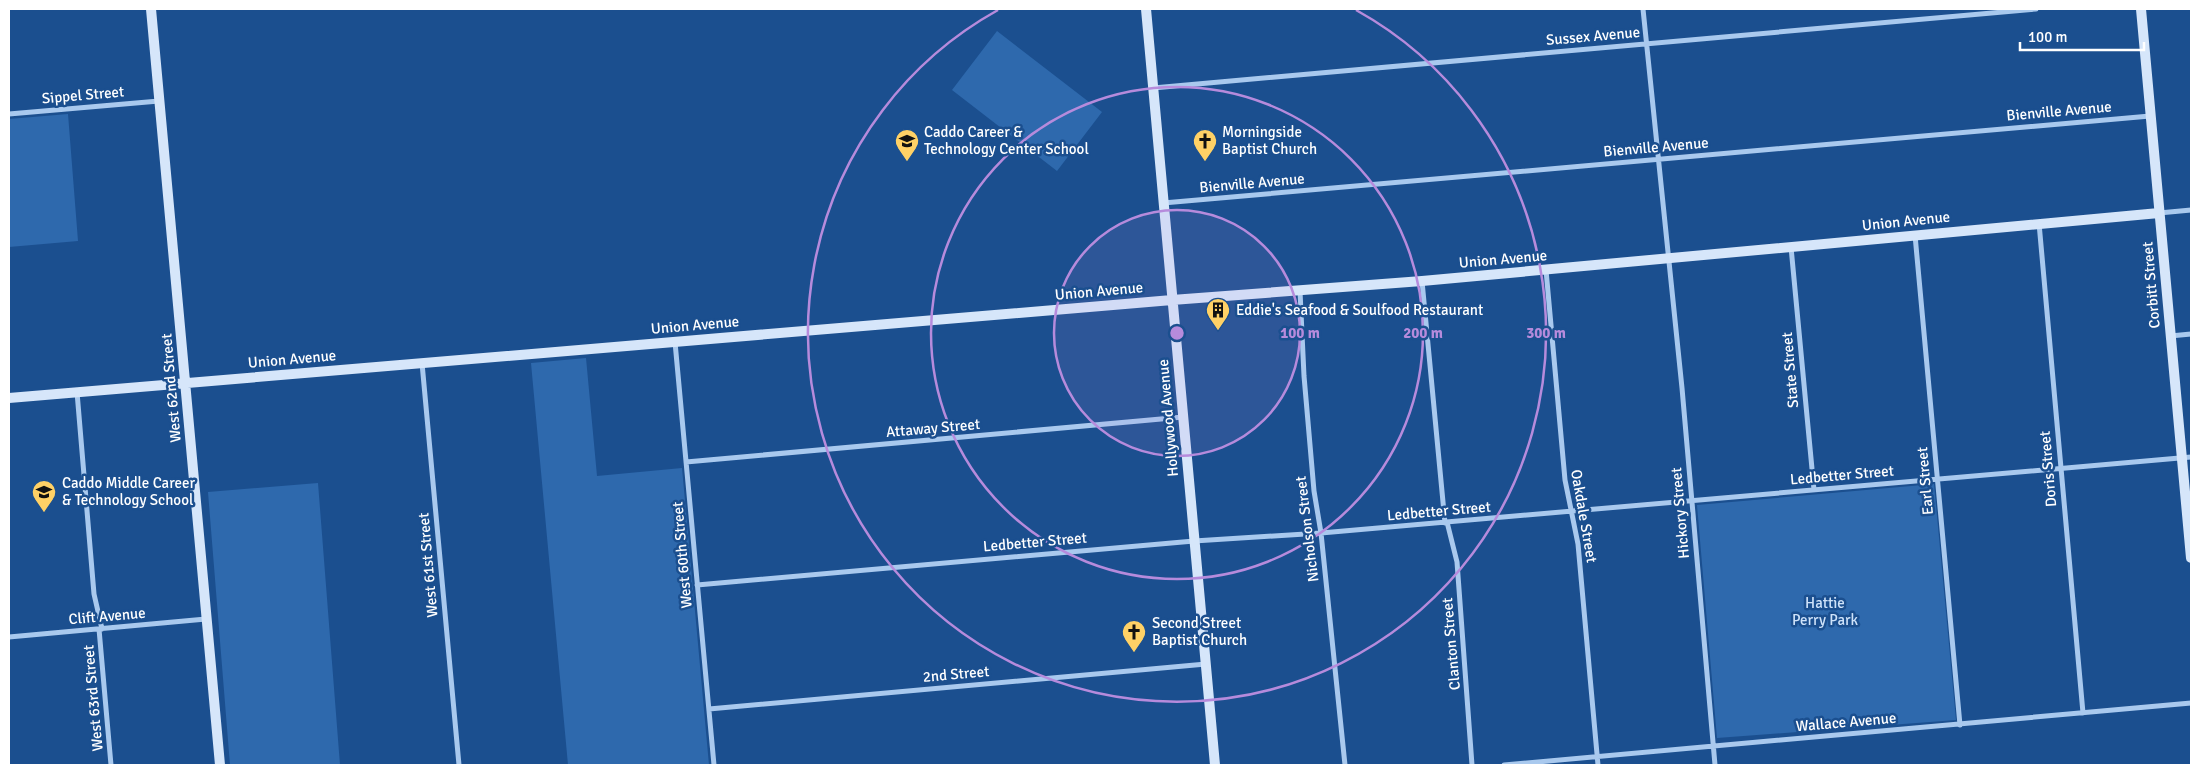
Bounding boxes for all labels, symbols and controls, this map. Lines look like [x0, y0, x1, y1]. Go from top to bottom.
scale bar [2020, 20, 2144, 52]
street label: Sussex Avenue [1545, 23, 1641, 49]
text: 100 m [2028, 28, 2068, 46]
street label: Sippel Street [41, 82, 125, 108]
street label: Bienville Avenue [2006, 97, 2112, 125]
place label: Caddo Career & Technology Center School [924, 123, 1089, 158]
place label: Morningside Baptist Church [1222, 123, 1317, 158]
school or university icon: Caddo Career & Technology Center School [894, 128, 920, 162]
church icon: Morningside Baptist Church [1192, 128, 1218, 162]
street label: Bienville Avenue [1603, 133, 1709, 161]
street label: Bienville Avenue [1199, 169, 1305, 197]
street label: Union Avenue [1861, 207, 1951, 235]
street label: Corbitt Street [2138, 241, 2164, 329]
street label: Union Avenue [1458, 246, 1548, 272]
street label: Union Avenue [1054, 278, 1144, 304]
building icon: Eddie's Seafood & Soulfood Restaurant [1205, 297, 1231, 331]
place label: Eddie's Seafood & Soulfood Restaurant [1236, 301, 1483, 319]
street label: Union Avenue [650, 312, 740, 338]
centre of rings [1168, 324, 1186, 342]
text: 100 m [1280, 324, 1320, 342]
text: 200 m [1403, 324, 1443, 342]
text: 300 m [1526, 324, 1566, 342]
street label: State Street [1778, 331, 1802, 409]
street label: West 62nd Street [157, 333, 185, 443]
street label: Union Avenue [247, 346, 337, 372]
street label: Hollywood Avenue [1154, 359, 1182, 477]
street label: Attaway Street [885, 415, 981, 441]
street label: Doris Street [2036, 430, 2060, 508]
street label: Earl Street [1913, 446, 1937, 516]
street label: Ledbetter Street [1789, 461, 1895, 489]
street label: Hickory Street [1667, 467, 1693, 559]
street label: Oakdale Street [1567, 468, 1601, 564]
place label: Caddo Middle Career & Technology School [62, 474, 195, 509]
street label: Nicholson Street [1292, 475, 1322, 583]
school or university icon: Caddo Middle Career & Technology School [31, 479, 57, 513]
street label: Ledbetter Street [1386, 497, 1492, 525]
street label: West 60th Street [668, 501, 696, 609]
street label: West 61st Street [414, 512, 442, 618]
street label: Ledbetter Street [982, 528, 1088, 556]
park label: Hattie Perry Park [1792, 594, 1859, 629]
street label: Clanton Street [1438, 597, 1464, 691]
street label: Clift Avenue [68, 604, 146, 628]
place label: Second Street Baptist Church [1152, 614, 1247, 649]
church icon: Second Street Baptist Church [1121, 619, 1147, 653]
street label: West 63rd Street [79, 644, 107, 752]
street label: 2nd Street [922, 662, 990, 686]
street label: Wallace Avenue [1795, 709, 1897, 735]

